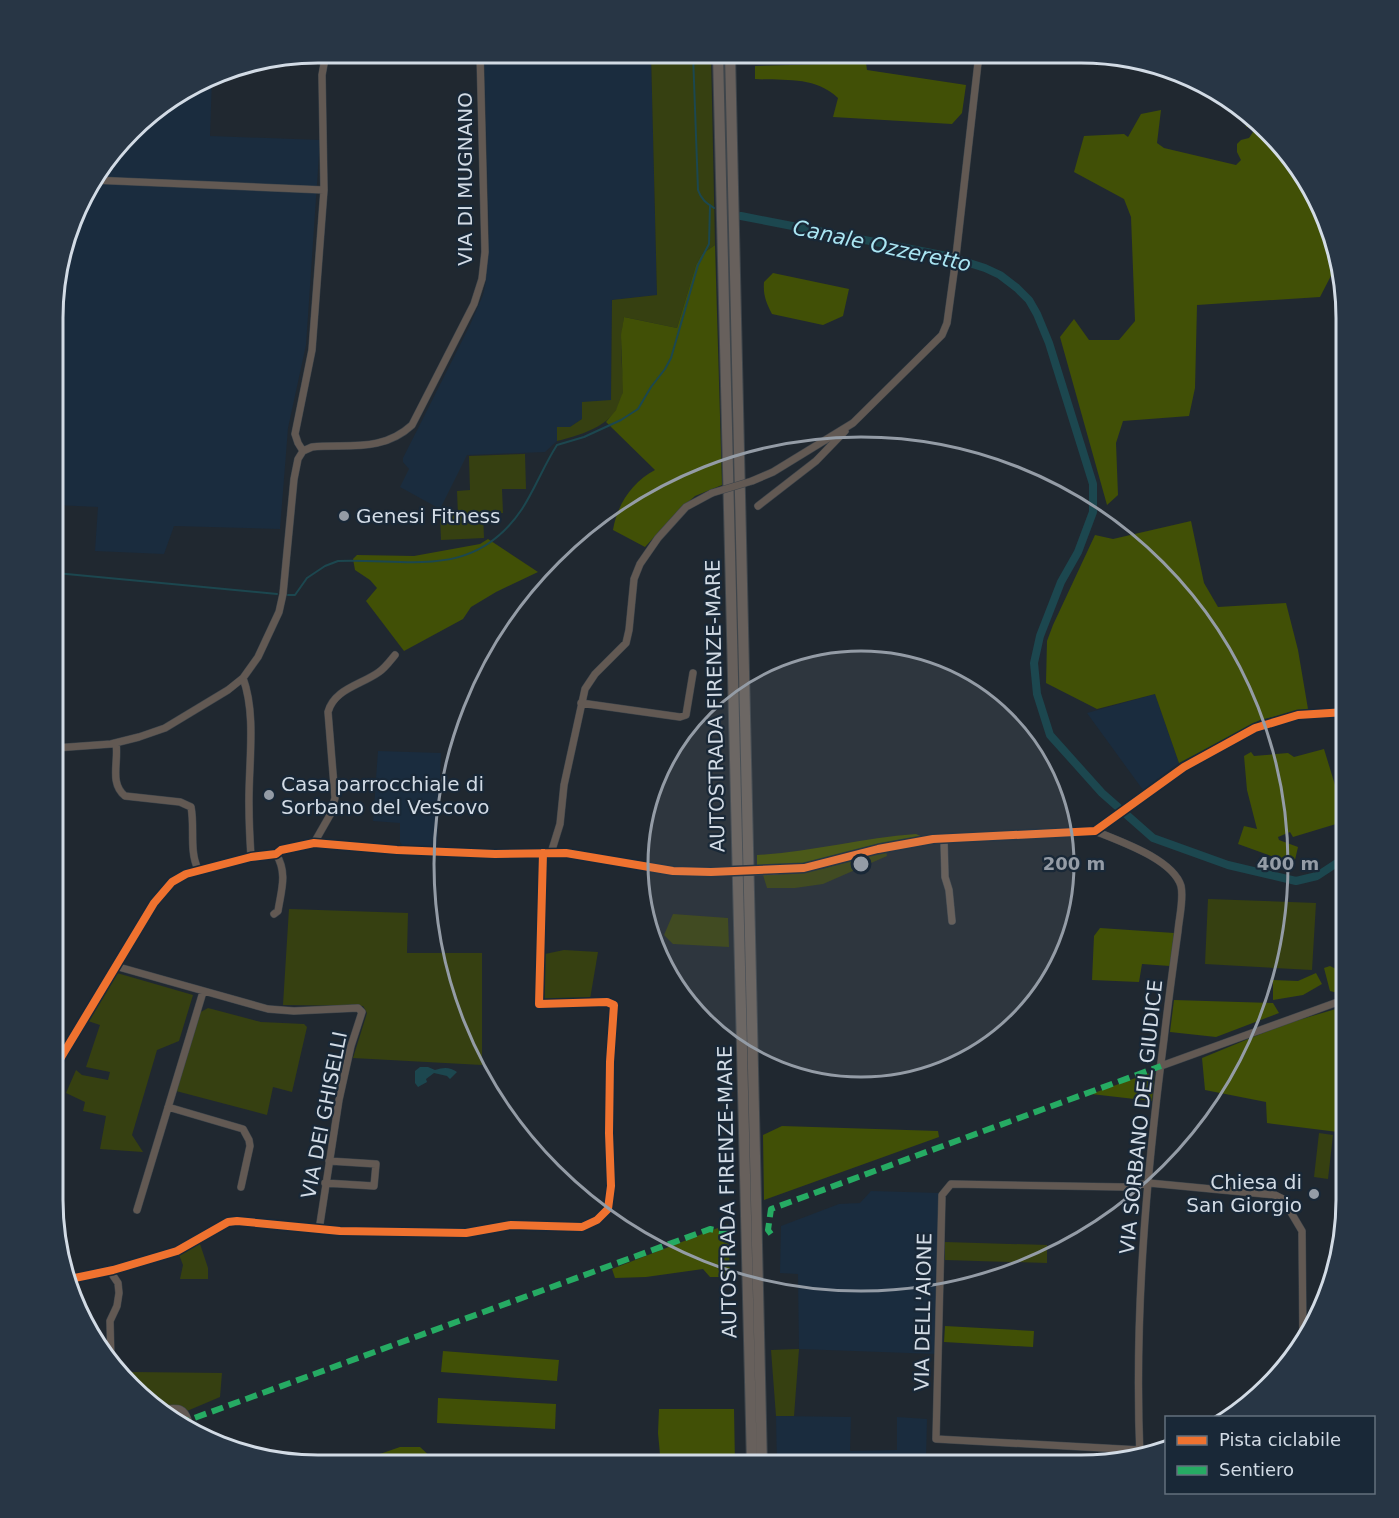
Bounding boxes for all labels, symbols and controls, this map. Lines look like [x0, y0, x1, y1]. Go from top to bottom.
street label: VIA DI MUGNANO [453, 92, 477, 266]
water label: Canale Ozzeretto [791, 215, 973, 277]
place label: Genesi Fitness [356, 504, 500, 528]
marker: Genesi Fitness [337, 509, 351, 523]
street label: AUTOSTRADA FIRENZE-MARE [700, 559, 730, 853]
place label: Casa parrocchiale di Sorbano del Vescovo [281, 772, 489, 819]
marker: Casa parrocchiale di Sorbano del Vescovo [262, 788, 276, 802]
text: 200 m [1043, 853, 1105, 874]
text: 400 m [1257, 853, 1319, 874]
centre of rings [851, 854, 871, 874]
street label: VIA SORBANO DEL GIUDICE [1115, 979, 1167, 1255]
street label: VIA DEI GHISELLI [296, 1029, 352, 1201]
street label: AUTOSTRADA FIRENZE-MARE [712, 1045, 742, 1339]
place label: Chiesa di San Giorgio [1186, 1170, 1302, 1217]
marker: Chiesa di San Giorgio [1307, 1187, 1321, 1201]
street label: VIA DELL'AIONE [910, 1233, 936, 1391]
legend [1165, 1416, 1375, 1494]
text: Pista ciclabile [1219, 1429, 1341, 1450]
text: Sentiero [1219, 1459, 1294, 1480]

